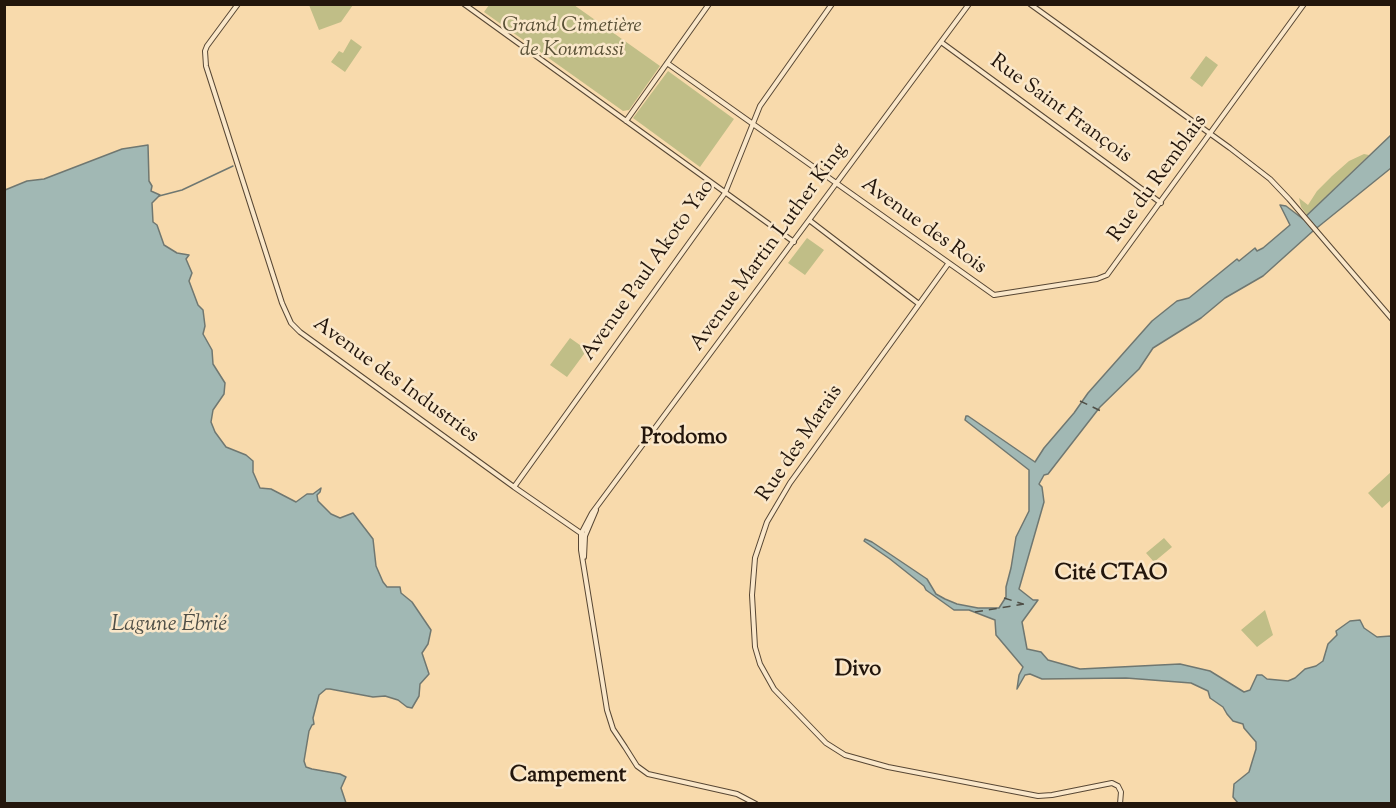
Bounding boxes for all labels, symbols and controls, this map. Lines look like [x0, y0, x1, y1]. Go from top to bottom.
park label: Grand Cimetière de Koumassi [502, 14, 642, 64]
street label: Rue Saint François [984, 50, 1136, 170]
street label: Rue du Remblais [1104, 110, 1214, 248]
street label: Avenue Martin Luther King [686, 139, 854, 357]
street label: Avenue des Rois [855, 173, 991, 281]
street label: Avenue Paul Akoto Yao [577, 176, 721, 366]
street label: Avenue des Industries [307, 312, 483, 450]
street label: Rue des Marais [753, 381, 849, 507]
district label: Prodomo [641, 426, 727, 452]
district label: Cité CTAO [1055, 562, 1167, 588]
water label: Lagune Ébrié [111, 613, 227, 639]
district label: Divo [835, 658, 881, 684]
district label: Campement [510, 764, 626, 790]

